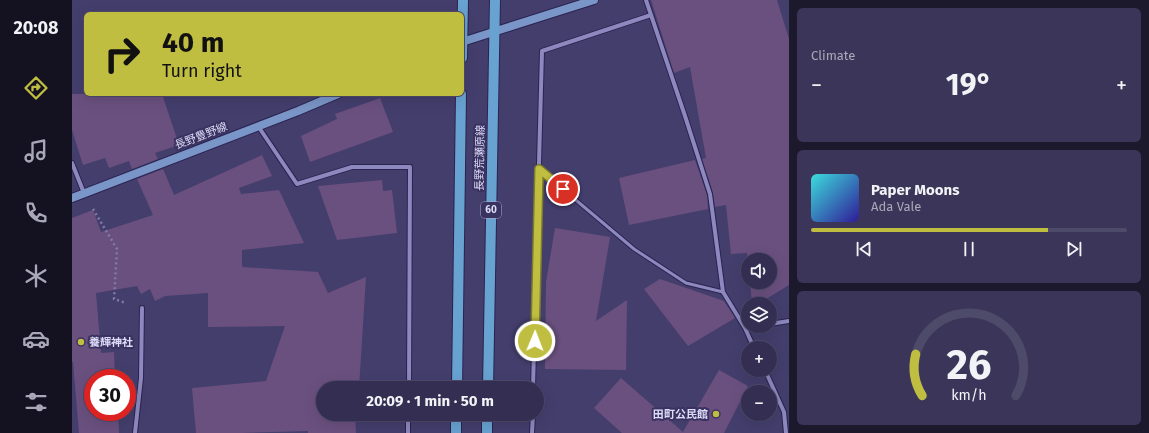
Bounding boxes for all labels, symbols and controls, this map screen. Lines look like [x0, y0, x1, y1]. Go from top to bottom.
text: 20:08 [13, 17, 59, 39]
text: 40 m [162, 26, 225, 59]
icon: right [96, 28, 148, 80]
text: Climate [811, 48, 855, 63]
text: Turn right [162, 60, 242, 82]
text: 19° [946, 67, 992, 103]
text: − [811, 72, 822, 99]
text: + [1116, 72, 1127, 99]
icon: directions [22, 74, 50, 102]
street label: 長野豊野線 [173, 120, 229, 152]
street label: 長野荒瀬原線 [473, 125, 487, 191]
icon: music [22, 137, 50, 165]
pin [546, 172, 580, 206]
icon: arrive [552, 178, 574, 200]
text: Paper Moons [871, 181, 959, 199]
icon: phone [22, 199, 50, 227]
text: Ada Vale [871, 199, 921, 214]
road number: 60 [481, 202, 501, 218]
icon: previous [853, 238, 875, 260]
icon: pause [958, 238, 980, 260]
icon: next [1063, 238, 1085, 260]
map controls [741, 253, 777, 421]
button: sound [741, 253, 777, 289]
icon: climate [22, 262, 50, 290]
button: layers [741, 297, 777, 333]
position arrow [514, 320, 556, 362]
icon: car [22, 325, 50, 353]
place label: 養輝神社 [89, 336, 133, 349]
marker: 養輝神社 [76, 337, 86, 347]
text: 26 [947, 340, 991, 390]
button: + [741, 341, 777, 377]
speed limit sign: 30 [84, 369, 136, 421]
button: − [741, 385, 777, 421]
text: km/h [951, 387, 987, 404]
icon: filters [22, 388, 50, 416]
text: 20:09 · 1 min · 50 m [366, 392, 494, 410]
place label: 田町公民館 [653, 408, 708, 421]
marker: 田町公民館 [711, 409, 721, 419]

